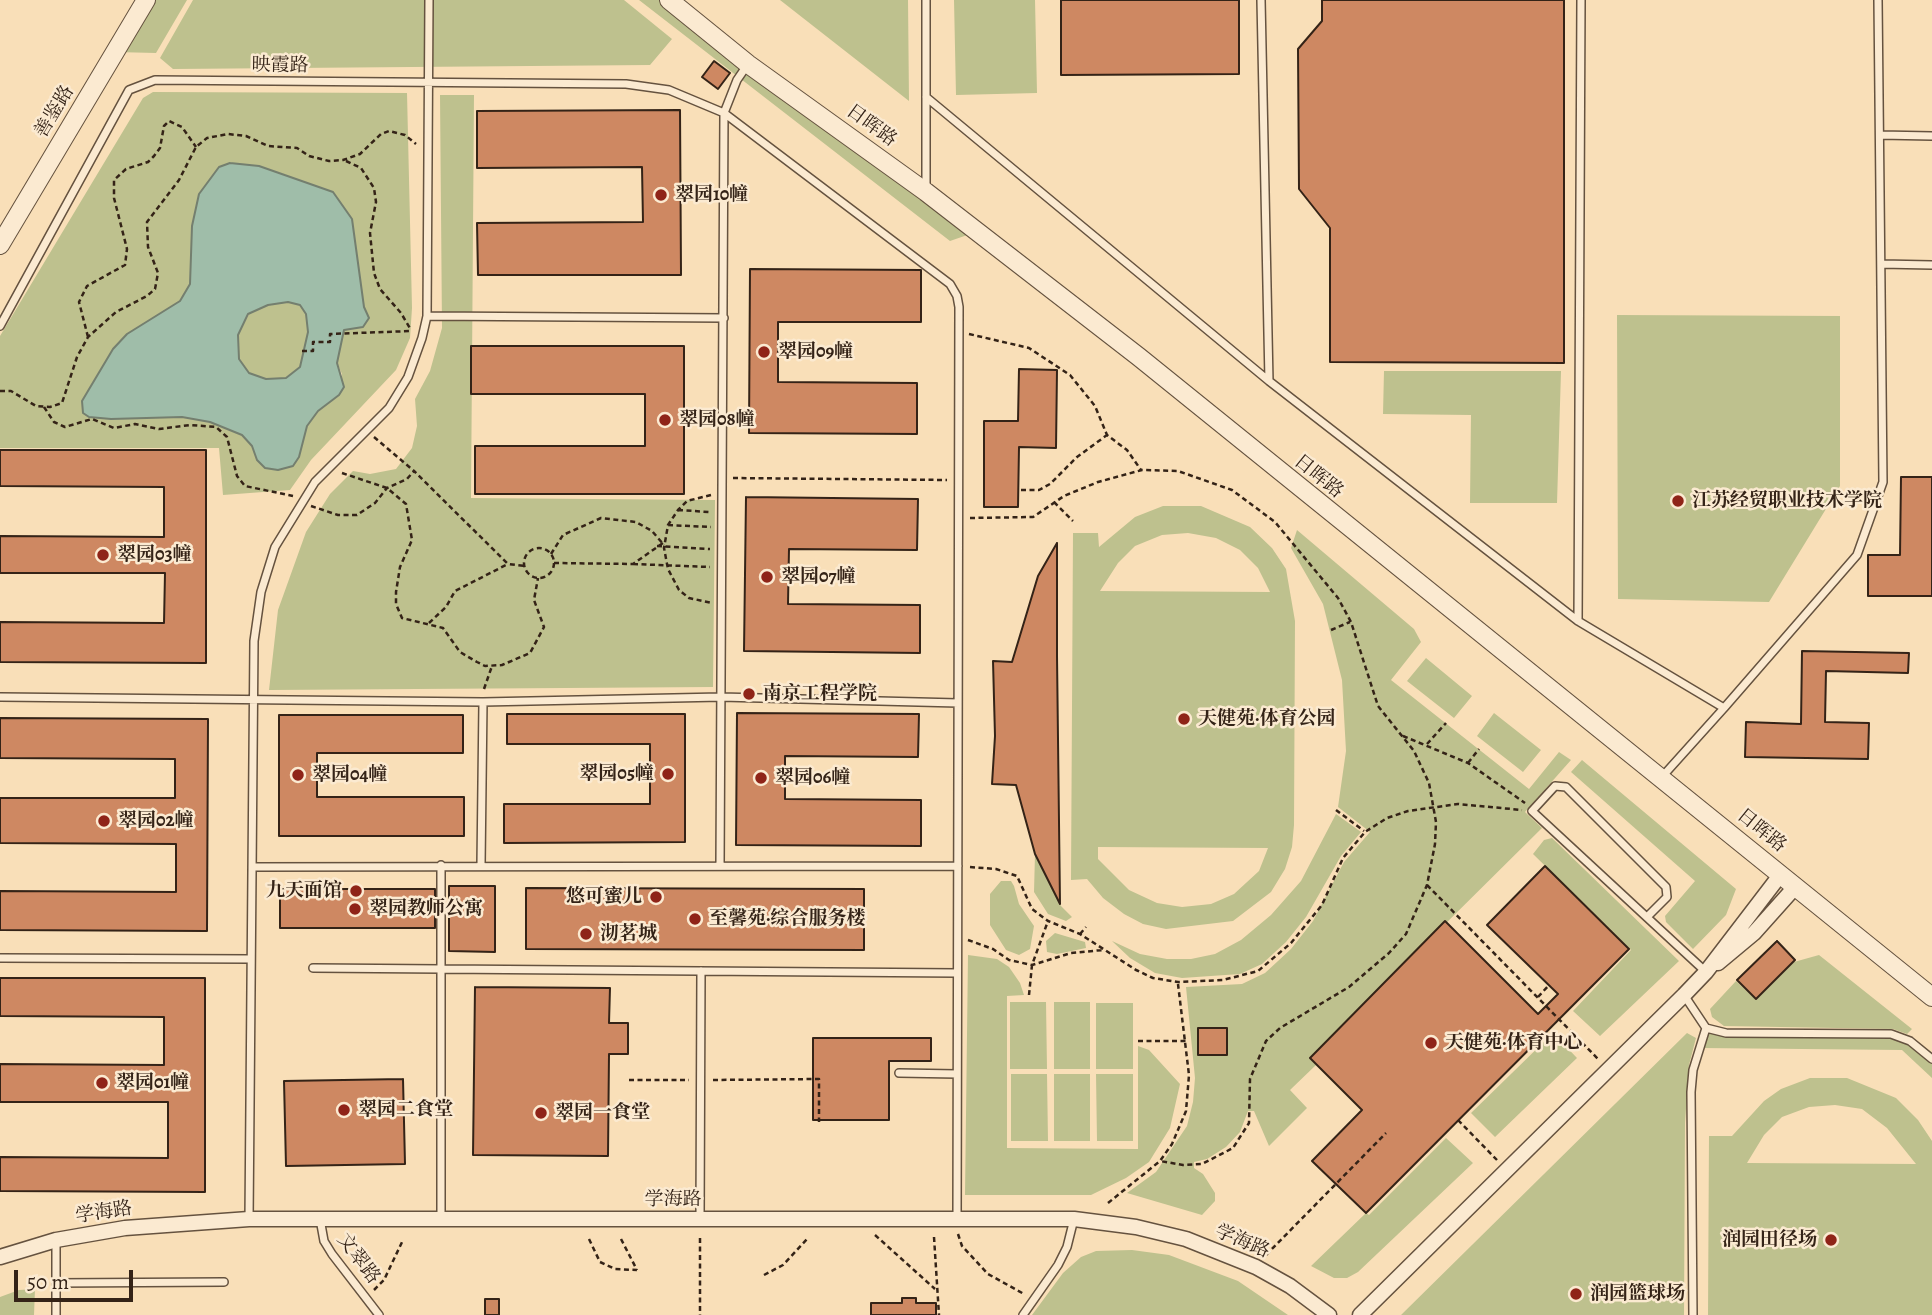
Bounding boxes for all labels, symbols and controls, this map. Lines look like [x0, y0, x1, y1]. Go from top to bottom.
street label: 映霞路 [251, 54, 309, 78]
street label: 善鉴路 [31, 82, 79, 142]
street label: 日晖路 [841, 100, 901, 152]
place label: 翠园10幢 [675, 184, 748, 206]
marker: 翠园10幢 [653, 187, 669, 203]
place label: 翠园09幢 [778, 341, 853, 363]
marker: 翠园09幢 [756, 344, 772, 360]
place label: 翠园08幢 [679, 409, 755, 431]
marker: 翠园08幢 [657, 412, 673, 428]
street label: 日晖路 [1289, 450, 1347, 504]
place label: 江苏经贸职业技术学院 [1692, 490, 1882, 512]
marker: 江苏经贸职业技术学院 [1670, 493, 1686, 509]
place label: 翠园03幢 [117, 544, 192, 566]
marker: 翠园03幢 [95, 547, 111, 563]
place label: 翠园07幢 [781, 566, 856, 588]
marker: 翠园07幢 [759, 569, 775, 585]
place label: 南京工程学院 [763, 683, 877, 705]
marker: 南京工程学院 [741, 686, 757, 702]
place label: 天健苑·体育公园 [1198, 708, 1336, 730]
marker: 天健苑·体育公园 [1176, 711, 1192, 727]
place label: 翠园05幢 [579, 763, 654, 785]
place label: 翠园04幢 [312, 764, 387, 786]
marker: 翠园05幢 [660, 766, 676, 782]
marker: 翠园04幢 [290, 767, 306, 783]
place label: 翠园06幢 [775, 767, 850, 789]
marker: 翠园06幢 [753, 770, 769, 786]
street label: 日晖路 [1732, 804, 1790, 858]
place label: 翠园02幢 [118, 810, 194, 832]
marker: 翠园02幢 [96, 813, 112, 829]
place label: 九天面馆 [266, 880, 342, 902]
marker: 九天面馆 [348, 883, 364, 899]
place label: 悠可蜜儿 [566, 886, 642, 908]
marker: 悠可蜜儿 [648, 889, 664, 905]
place label: 翠园教师公寓 [369, 898, 483, 920]
marker: 翠园教师公寓 [347, 901, 363, 917]
place label: 至馨苑·综合服务楼 [709, 908, 866, 930]
marker: 至馨苑·综合服务楼 [687, 911, 703, 927]
place label: 沏茗城 [600, 923, 657, 945]
marker: 沏茗城 [578, 926, 594, 942]
place label: 天健苑·体育中心 [1445, 1032, 1583, 1054]
marker: 天健苑·体育中心 [1423, 1035, 1439, 1051]
place label: 翠园01幢 [116, 1072, 189, 1094]
marker: 翠园01幢 [94, 1075, 110, 1091]
place label: 翠园二食堂 [358, 1099, 453, 1121]
marker: 翠园二食堂 [336, 1102, 352, 1118]
place label: 翠园一食堂 [555, 1102, 650, 1124]
marker: 翠园一食堂 [533, 1105, 549, 1121]
street label: 学海路 [645, 1189, 701, 1211]
street label: 学海路 [74, 1197, 134, 1229]
street label: 学海路 [1211, 1220, 1273, 1264]
street label: 文翠路 [332, 1229, 384, 1289]
place label: 润园田径场 [1722, 1229, 1817, 1251]
marker: 润园田径场 [1823, 1232, 1839, 1248]
scale bar [18, 1256, 136, 1300]
text: 50 m [27, 1268, 69, 1296]
place label: 润园篮球场 [1590, 1283, 1685, 1305]
marker: 润园篮球场 [1568, 1286, 1584, 1302]

